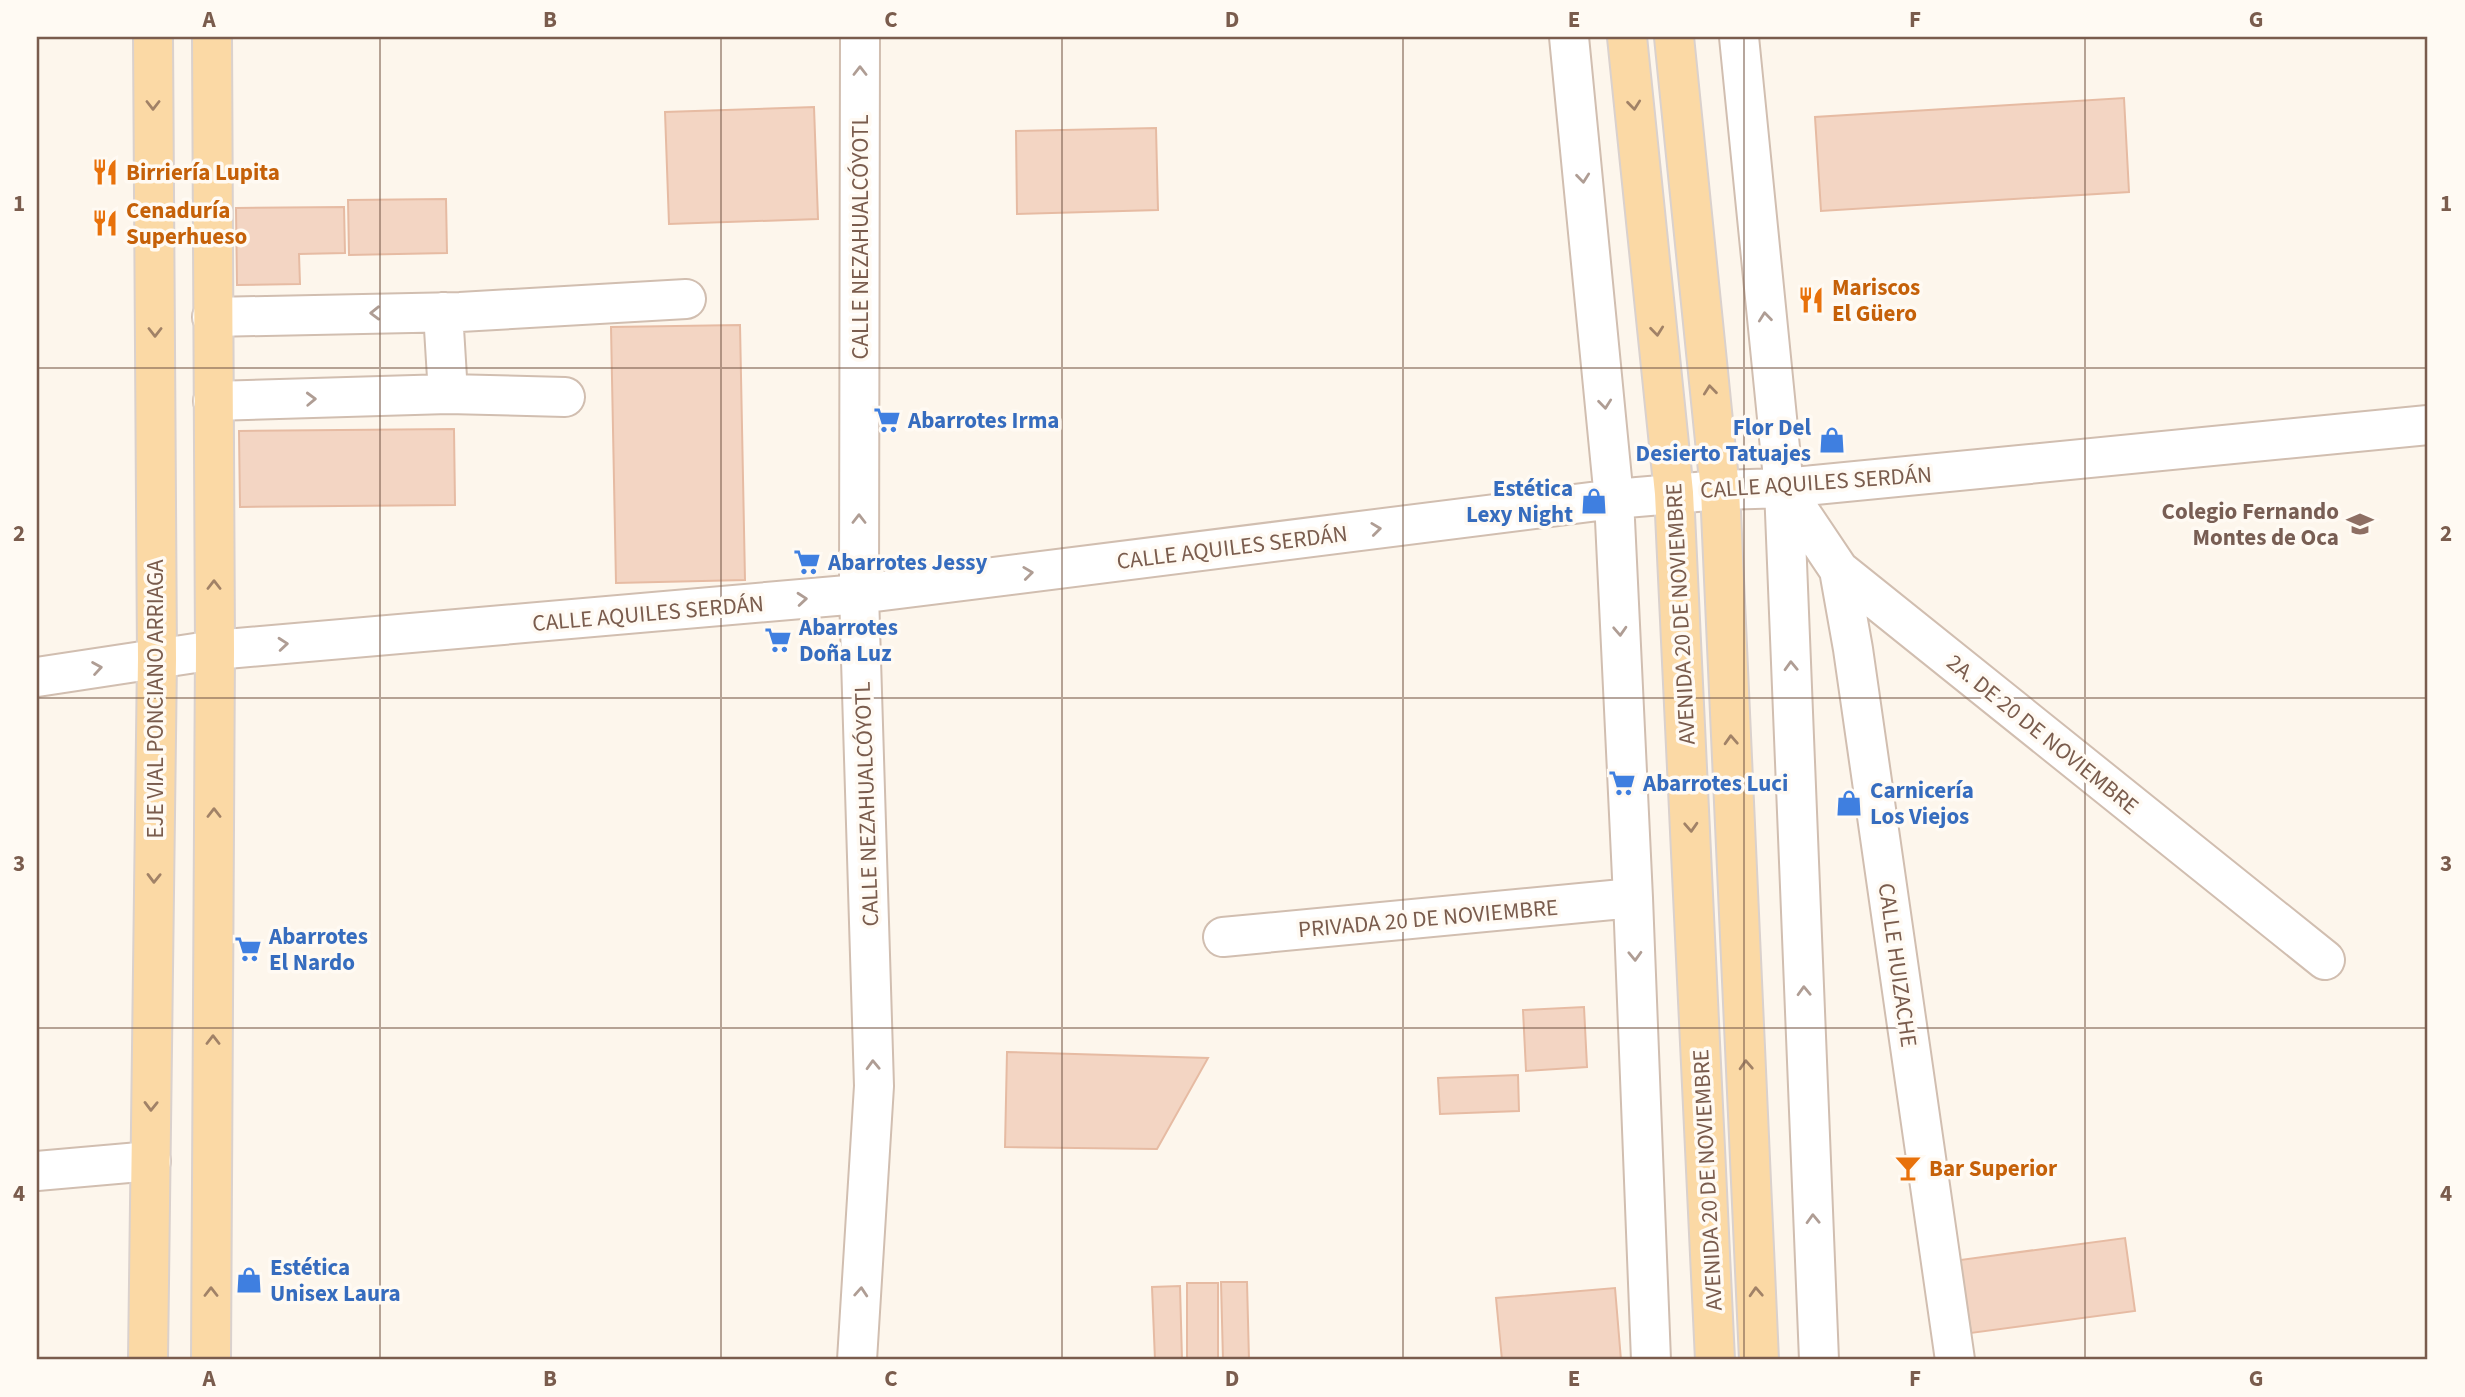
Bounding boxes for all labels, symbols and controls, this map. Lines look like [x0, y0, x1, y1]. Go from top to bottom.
text: A [201, 3, 216, 36]
text: B [543, 3, 557, 36]
text: C [884, 3, 898, 36]
text: D [1225, 3, 1239, 36]
text: E [1568, 3, 1580, 36]
text: F [1909, 3, 1921, 36]
text: G [2249, 3, 2263, 36]
one-way arrow [852, 65, 868, 76]
one-way arrow [1626, 99, 1641, 110]
one-way arrow [145, 100, 161, 111]
street label: CALLE NEZAHUALCÓYOTL [844, 114, 877, 360]
place label: Birriería Lupita [126, 156, 280, 189]
restaurant icon: Birriería Lupita [90, 157, 120, 187]
one-way arrow [1575, 173, 1590, 184]
text: 1 [13, 187, 25, 220]
text: 1 [2440, 187, 2452, 220]
place label: Cenaduría Superhueso [126, 194, 247, 253]
restaurant icon: Cenaduría Superhueso [90, 208, 120, 238]
place label: Mariscos El Güero [1832, 271, 1920, 330]
restaurant icon: Mariscos El Güero [1796, 285, 1826, 315]
one-way arrow [369, 306, 380, 321]
one-way arrow [1758, 311, 1773, 323]
one-way arrow [1650, 325, 1665, 337]
one-way arrow [147, 328, 163, 338]
one-way arrow [1702, 385, 1717, 396]
one-way arrow [306, 391, 317, 406]
one-way arrow [1597, 399, 1612, 410]
place label: Abarrotes Irma [907, 404, 1059, 437]
supermarket icon: Abarrotes Irma [872, 405, 902, 435]
place label: Flor Del Desierto Tatuajes [1636, 411, 1811, 470]
shop icon: Flor Del Desierto Tatuajes [1817, 425, 1847, 455]
street label: CALLE AQUILES SERDÁN [1699, 458, 1933, 507]
place label: Estética Lexy Night [1466, 472, 1573, 531]
street label: AVENIDA 20 DE NOVIEMBRE [1657, 482, 1704, 746]
shop icon: Estética Lexy Night [1579, 486, 1609, 516]
place label: Colegio Fernando Montes de Oca [2162, 495, 2339, 554]
school or university icon: Colegio Fernando Montes de Oca [2345, 509, 2375, 539]
one-way arrow [851, 513, 867, 524]
text: 2 [13, 517, 25, 550]
street label: CALLE AQUILES SERDÁN [1115, 517, 1349, 578]
text: 2 [2440, 517, 2452, 550]
one-way arrow [1370, 522, 1382, 537]
place label: Abarrotes Jessy [827, 546, 988, 579]
supermarket icon: Abarrotes Jessy [792, 547, 822, 577]
street label: EJE VIAL PONCIANO ARRIAGA [139, 559, 172, 839]
one-way arrow [1023, 566, 1034, 581]
one-way arrow [206, 579, 222, 590]
street label: CALLE AQUILES SERDÁN [531, 587, 765, 640]
one-way arrow [797, 592, 808, 607]
place label: Abarrotes Doña Luz [798, 611, 898, 670]
supermarket icon: Abarrotes Doña Luz [763, 625, 793, 655]
one-way arrow [1613, 626, 1628, 637]
one-way arrow [278, 637, 289, 652]
street label: 2A. DE 20 DE NOVIEMBRE [1939, 646, 2146, 822]
one-way arrow [91, 660, 103, 675]
one-way arrow [1783, 660, 1798, 671]
street label: CALLE NEZAHUALCÓYOTL [846, 681, 887, 927]
one-way arrow [1724, 734, 1739, 745]
place label: Abarrotes Luci [1642, 767, 1788, 800]
supermarket icon: Abarrotes Luci [1607, 768, 1637, 798]
place label: Carnicería Los Viejos [1870, 774, 1974, 833]
shop icon: Carnicería Los Viejos [1834, 788, 1864, 818]
one-way arrow [206, 807, 222, 817]
one-way arrow [1683, 821, 1698, 832]
text: 3 [13, 847, 25, 880]
text: 3 [2440, 847, 2452, 880]
one-way arrow [146, 874, 162, 884]
street label: CALLE HUIZACHE [1870, 881, 1925, 1049]
street label: PRIVADA 20 DE NOVIEMBRE [1297, 891, 1559, 946]
place label: Abarrotes El Nardo [268, 920, 368, 979]
supermarket icon: Abarrotes El Nardo [233, 934, 263, 964]
one-way arrow [1628, 951, 1643, 962]
one-way arrow [1796, 986, 1811, 997]
one-way arrow [205, 1034, 221, 1045]
street label: AVENIDA 20 DE NOVIEMBRE [1684, 1048, 1731, 1312]
one-way arrow [866, 1059, 881, 1070]
one-way arrow [1738, 1059, 1753, 1070]
one-way arrow [144, 1101, 159, 1112]
place label: Bar Superior [1929, 1152, 2058, 1185]
bar icon: Bar Superior [1893, 1153, 1923, 1183]
text: 4 [13, 1177, 25, 1210]
text: 4 [2440, 1177, 2452, 1210]
one-way arrow [1805, 1213, 1820, 1224]
place label: Estética Unisex Laura [270, 1251, 401, 1310]
shop icon: Estética Unisex Laura [234, 1265, 264, 1295]
one-way arrow [203, 1286, 219, 1297]
one-way arrow [854, 1286, 869, 1297]
one-way arrow [1748, 1286, 1763, 1297]
text: A [201, 1362, 216, 1395]
text: B [543, 1362, 557, 1395]
text: C [884, 1362, 898, 1395]
text: D [1225, 1362, 1239, 1395]
text: E [1568, 1362, 1580, 1395]
text: F [1909, 1362, 1921, 1395]
text: G [2249, 1362, 2263, 1395]

